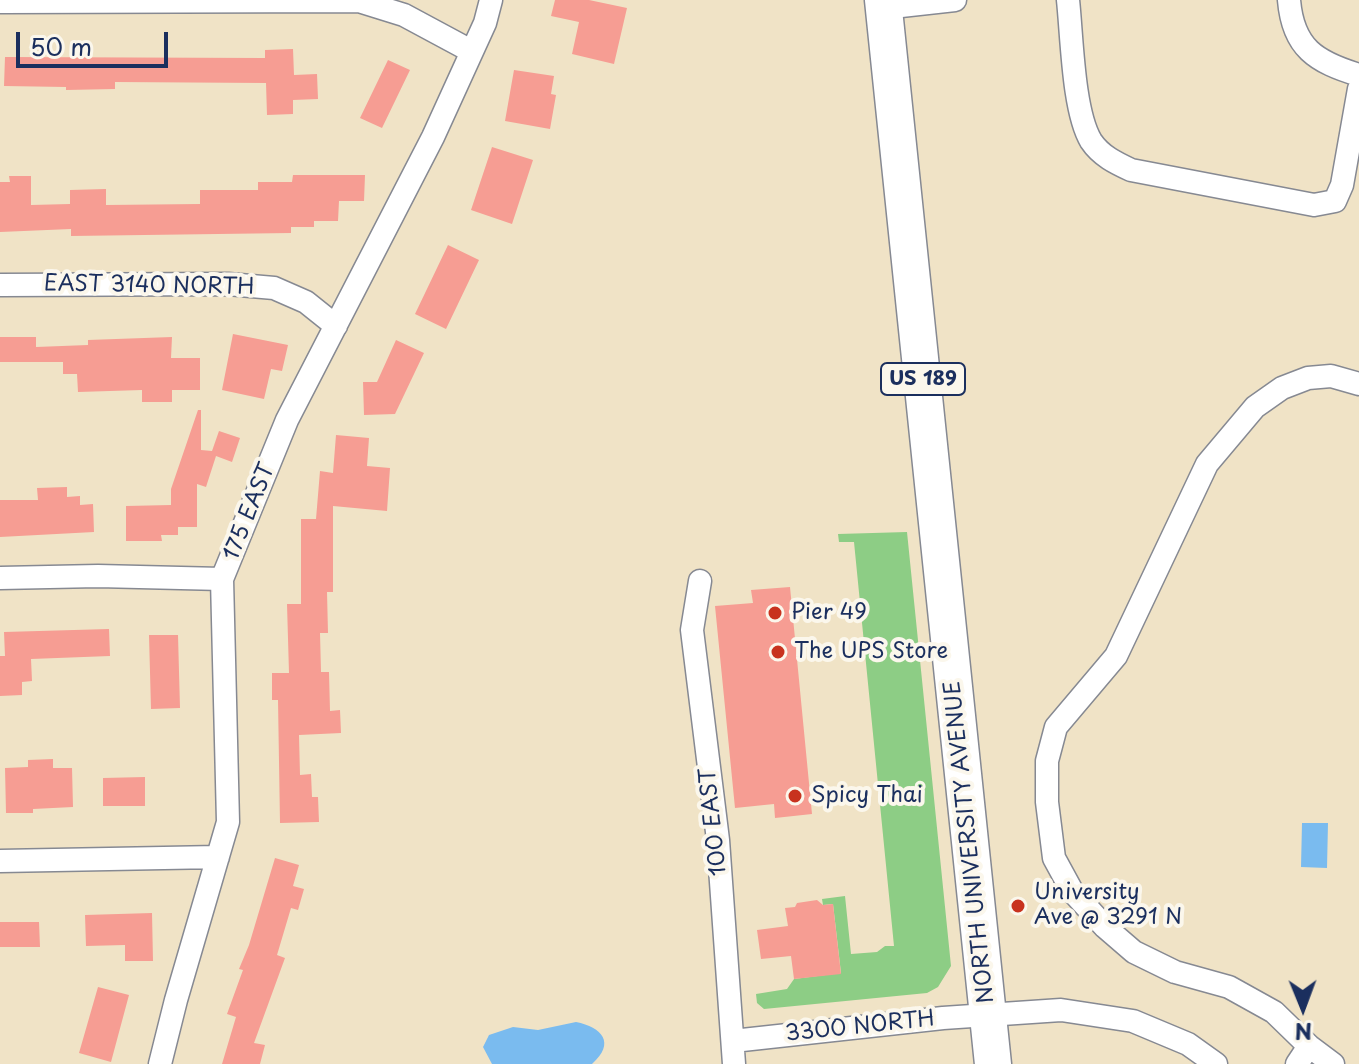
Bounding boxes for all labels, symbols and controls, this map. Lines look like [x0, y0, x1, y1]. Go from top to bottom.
scale bar [20, 16, 172, 66]
text: 50 m [30, 28, 92, 64]
street label: EAST 3140 NORTH [43, 271, 255, 301]
road number: US 189 [881, 363, 965, 395]
street label: 175 EAST [219, 460, 281, 564]
place label: Pier 49 [791, 600, 867, 626]
marker: Pier 49 [766, 604, 784, 622]
place label: The UPS Store [794, 639, 948, 665]
marker: The UPS Store [769, 643, 787, 661]
street label: NORTH UNIVERSITY AVENUE [940, 680, 1000, 1004]
street label: 100 EAST [695, 767, 733, 877]
place label: Spicy Thai [811, 783, 923, 809]
marker: Spicy Thai [786, 787, 804, 805]
place label: University Ave @ 3291 N [1034, 880, 1182, 932]
marker: University Ave @ 3291 N [1009, 897, 1027, 915]
north arrow [1263, 968, 1343, 1048]
street label: 3300 NORTH [784, 1006, 936, 1048]
text: N [1294, 1016, 1312, 1049]

